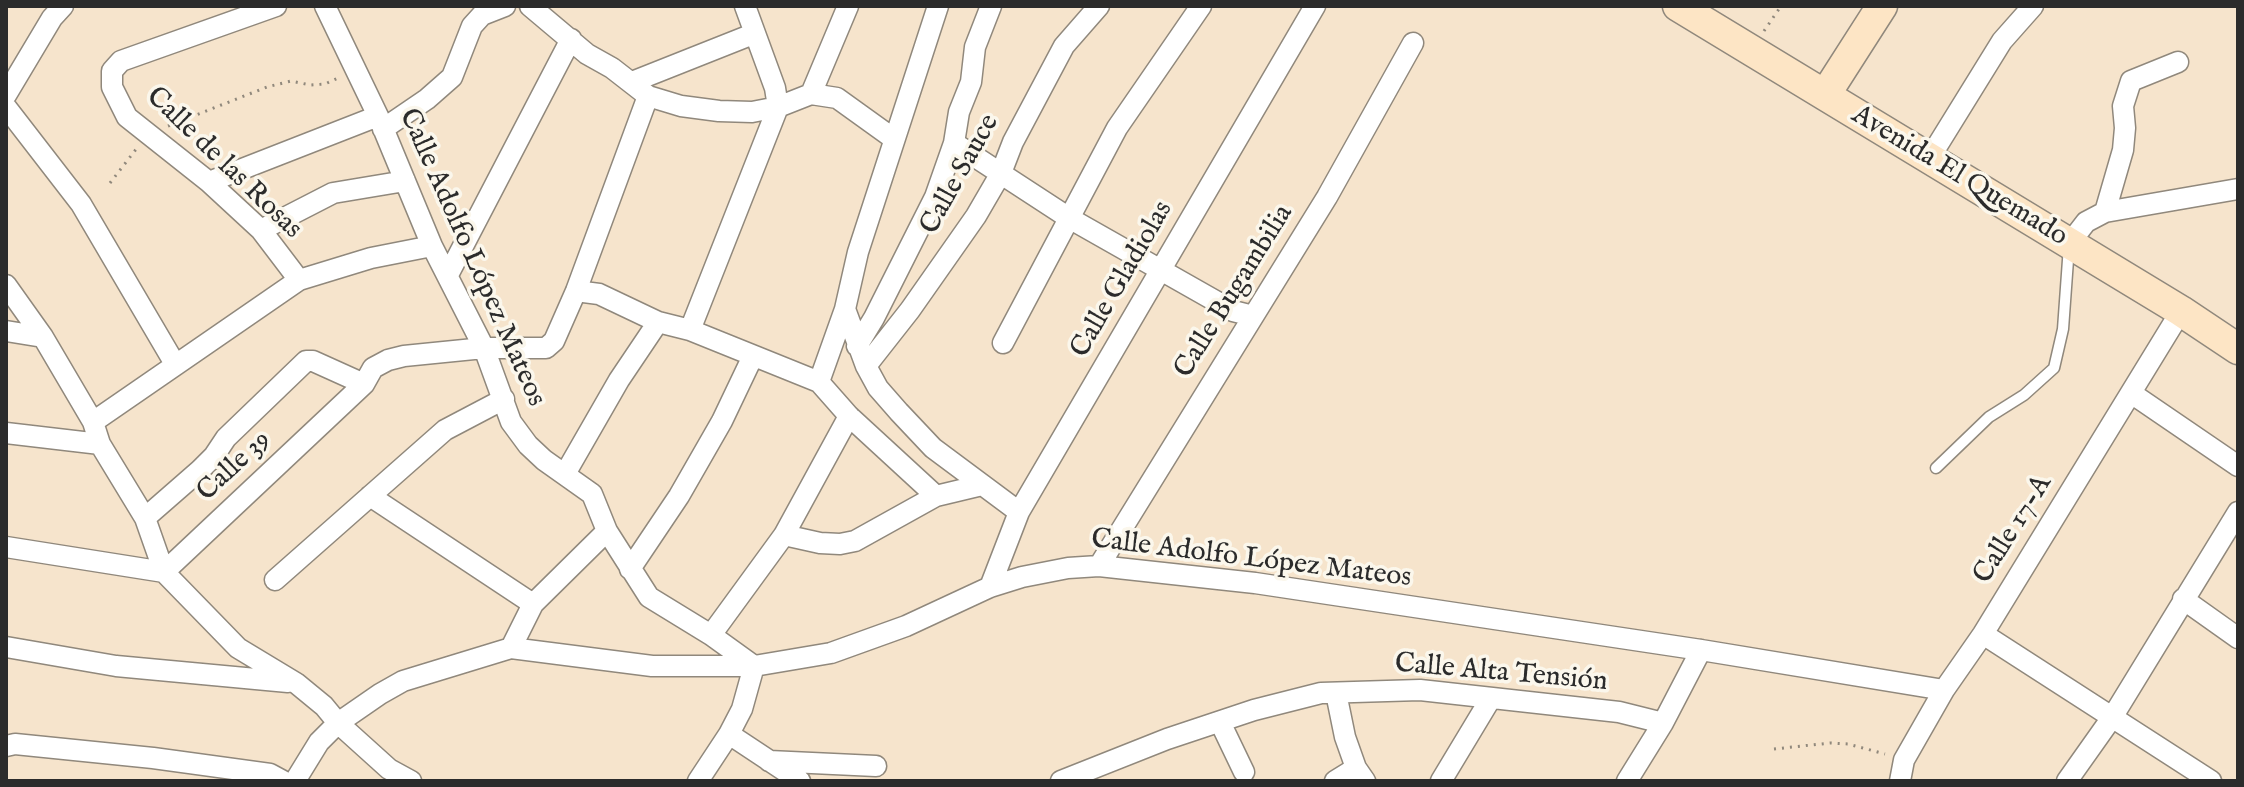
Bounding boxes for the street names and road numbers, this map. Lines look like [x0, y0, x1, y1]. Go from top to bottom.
street label: Calle de las Rosas [138, 81, 308, 247]
street label: Avenida El Quemado [1845, 99, 2073, 255]
street label: Calle Adolfo López Mateos [390, 104, 552, 412]
street label: Calle Sauce [914, 109, 1008, 241]
street label: Calle Gladiolas [1065, 196, 1181, 364]
street label: Calle Bugambilia [1168, 199, 1302, 385]
street label: Calle 39 [191, 424, 279, 510]
street label: Calle 17-A [1967, 469, 2061, 591]
street label: Calle Adolfo López Mateos [1089, 524, 1413, 596]
street label: Calle Alta Tensión [1393, 648, 1609, 700]

